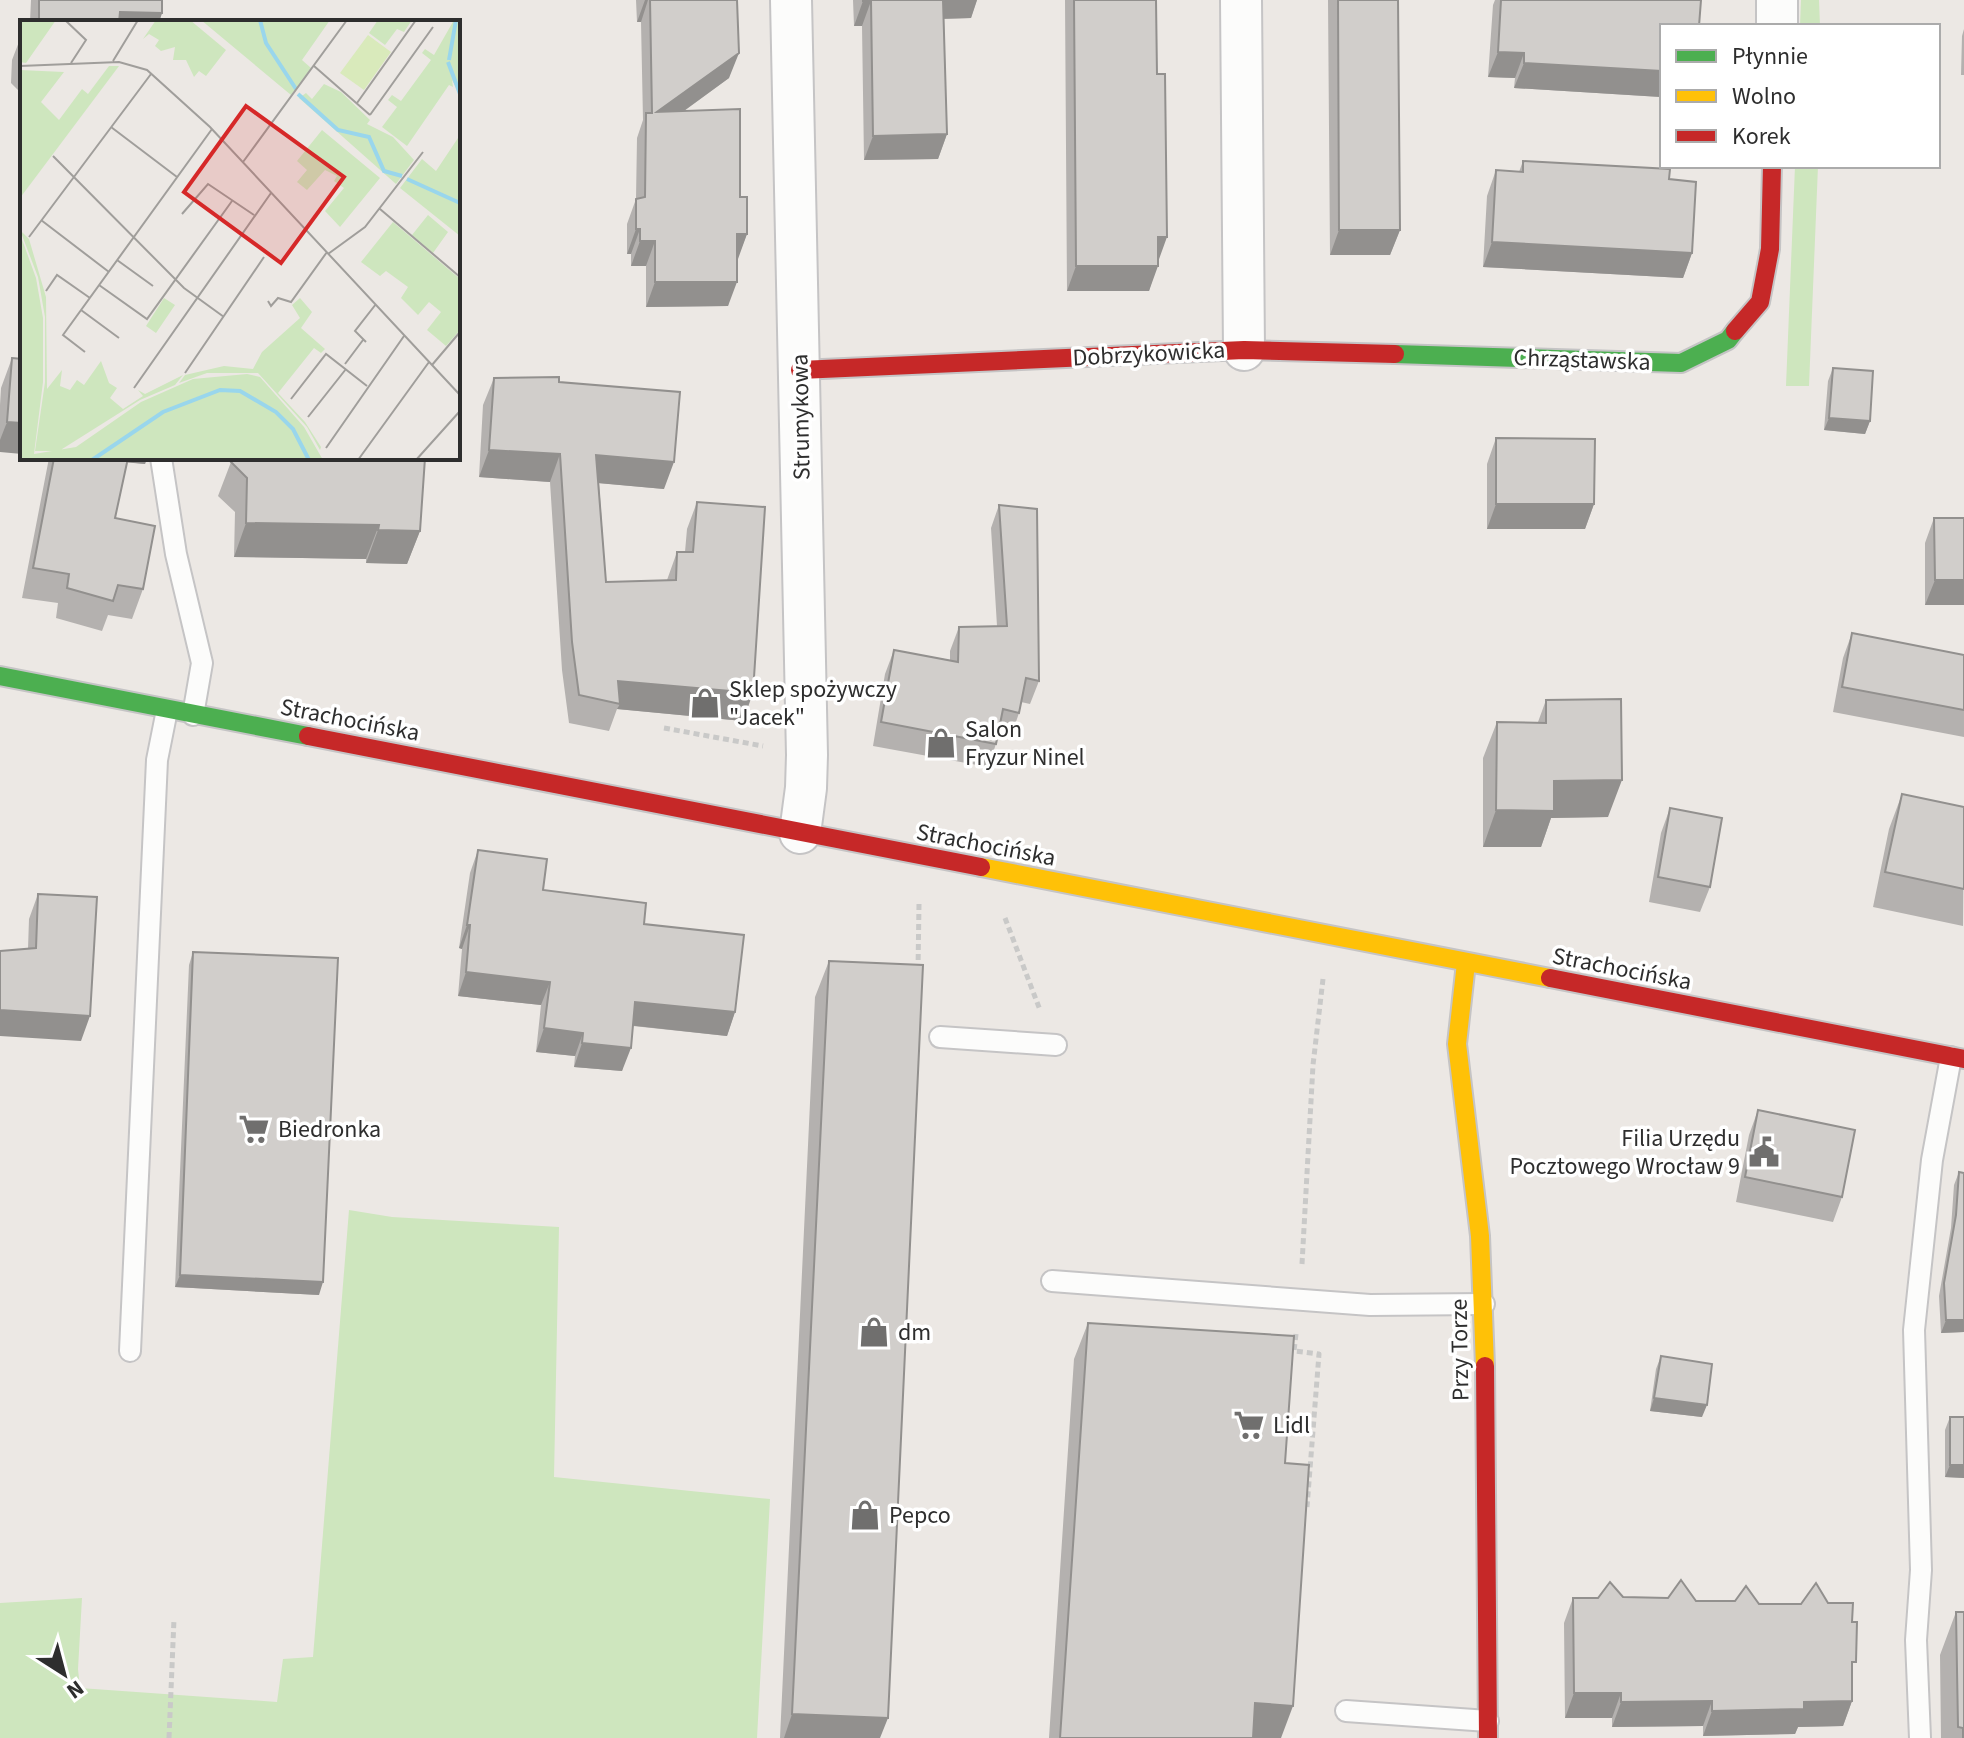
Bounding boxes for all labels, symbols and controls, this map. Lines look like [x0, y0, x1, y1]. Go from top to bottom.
inset map [20, 20, 460, 460]
legend [1660, 24, 1940, 168]
text: Płynnie [1732, 39, 1808, 74]
text: Wolno [1732, 79, 1796, 114]
text: Korek [1732, 119, 1791, 154]
street label: Dobrzykowicka [1072, 333, 1226, 375]
street label: Chrząstawska [1513, 340, 1651, 380]
street label: Strumykowa [782, 354, 820, 480]
place label: Sklep spożywczy "Jacek" [729, 672, 897, 735]
shop icon: Sklep spożywczy "Jacek" [688, 686, 722, 720]
street label: Strachocińska [277, 689, 423, 751]
place label: Salon Fryzur Ninel [965, 712, 1085, 775]
shop icon: Salon Fryzur Ninel [924, 726, 958, 760]
street label: Strachocińska [913, 814, 1059, 876]
street label: Strachocińska [1549, 938, 1695, 1000]
supermarket icon: Biedronka [237, 1112, 271, 1146]
place label: Biedronka [278, 1112, 381, 1147]
place label: Filia Urzędu Pocztowego Wrocław 9 [1510, 1121, 1740, 1184]
public building icon: Filia Urzędu Pocztowego Wrocław 9 [1747, 1135, 1781, 1169]
street label: Przy Torze [1442, 1299, 1478, 1401]
shop icon: dm [857, 1315, 891, 1349]
place label: dm [898, 1315, 931, 1350]
supermarket icon: Lidl [1232, 1408, 1266, 1442]
place label: Lidl [1273, 1408, 1310, 1443]
shop icon: Pepco [848, 1498, 882, 1532]
place label: Pepco [889, 1498, 951, 1533]
north arrow [24, 1634, 104, 1714]
text: N [60, 1672, 90, 1707]

